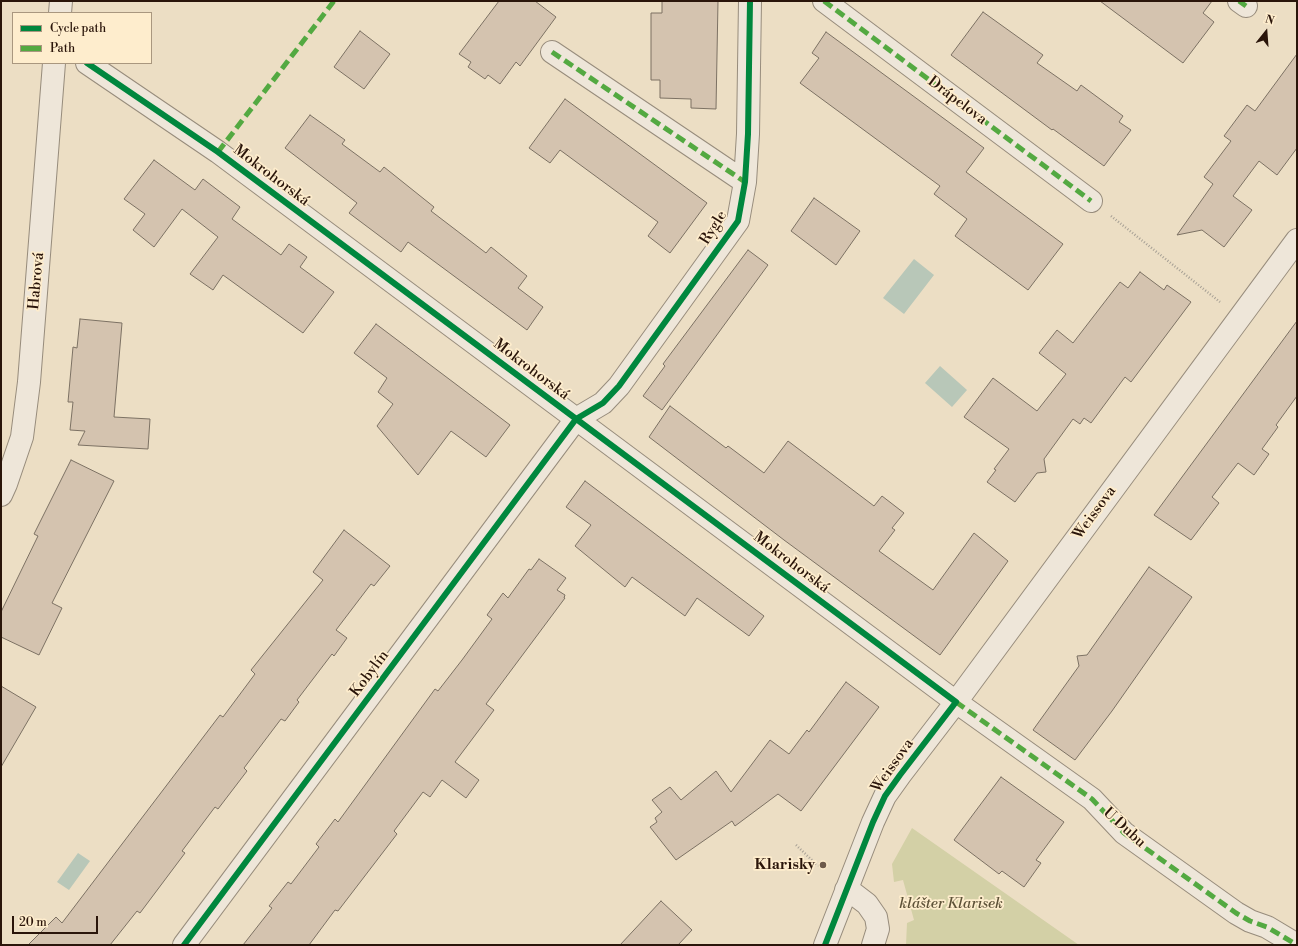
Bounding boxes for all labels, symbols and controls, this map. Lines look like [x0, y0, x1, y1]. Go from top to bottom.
legend [12, 12, 152, 64]
north arrow [1246, 12, 1286, 52]
text: N [1263, 13, 1276, 28]
text: Cycle path [50, 21, 106, 36]
text: Path [50, 41, 75, 56]
street label: Drápelova [924, 73, 990, 129]
street label: Mokrohorská [229, 142, 313, 210]
street label: Rygle [697, 208, 731, 248]
street label: Habrová [26, 252, 48, 310]
street label: Mokrohorská [489, 336, 573, 404]
street label: Weissova [1070, 483, 1120, 543]
street label: Mokrohorská [749, 529, 833, 597]
street label: Kobylín [347, 647, 393, 701]
street label: Weissova [868, 736, 918, 796]
street label: U Dubu [1099, 804, 1149, 852]
place label: Klarisky [755, 856, 815, 874]
marker: Klarisky [818, 860, 828, 870]
park label: klášter Klarisek [899, 895, 1003, 913]
scale bar [14, 908, 100, 934]
text: 20 m [19, 915, 47, 930]

